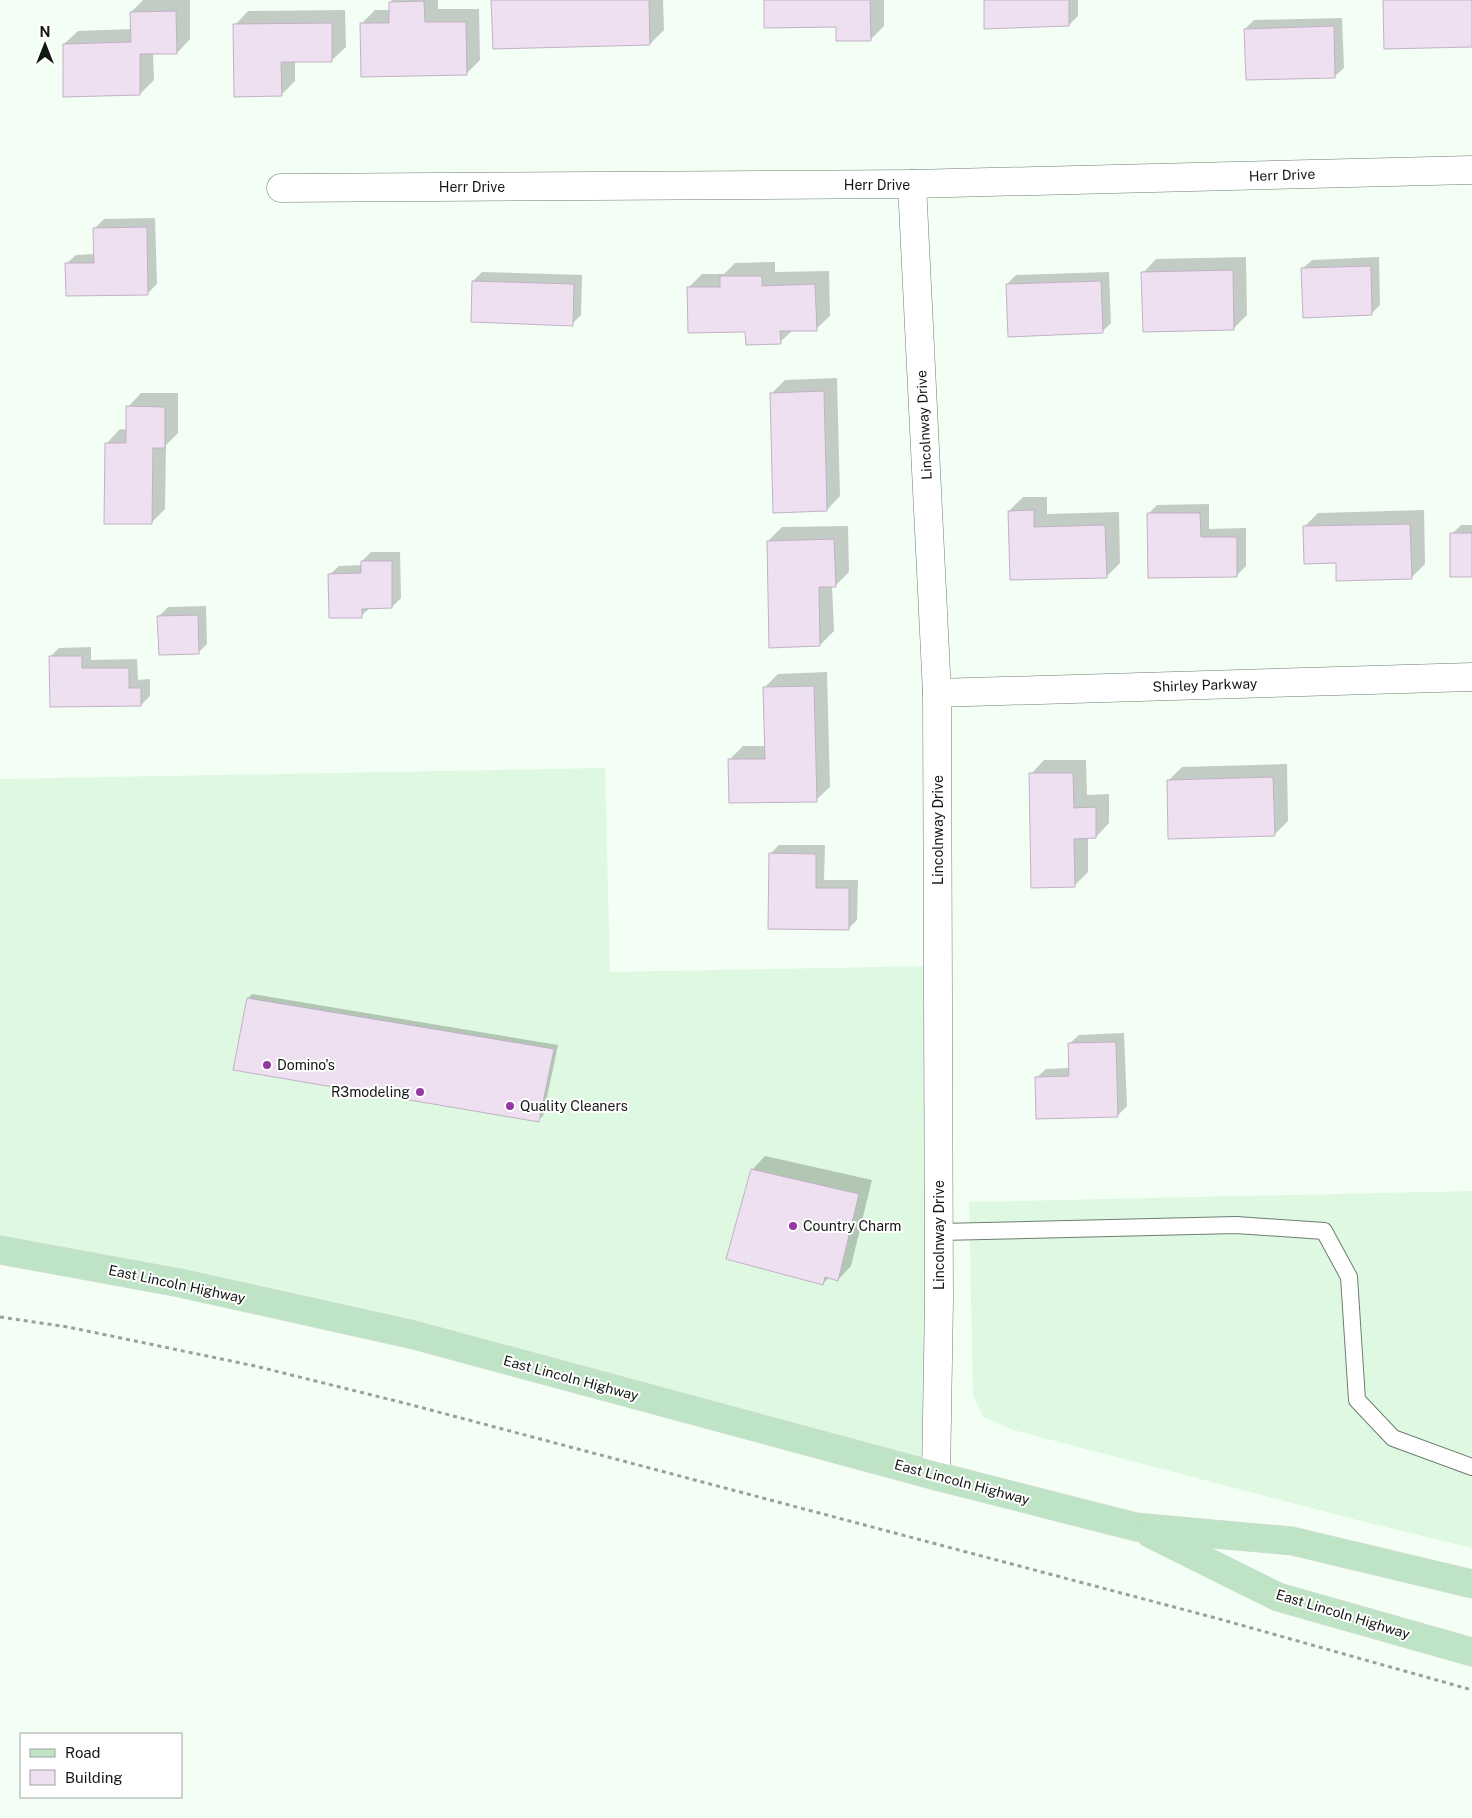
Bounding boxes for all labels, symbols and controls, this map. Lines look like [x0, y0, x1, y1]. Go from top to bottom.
north arrow [20, 20, 70, 70]
text: N [40, 24, 50, 40]
street label: Herr Drive [1249, 166, 1316, 184]
street label: Herr Drive [844, 177, 910, 193]
street label: Herr Drive [439, 179, 505, 195]
street label: Lincolnway Drive [913, 370, 935, 480]
street label: Shirley Parkway [1152, 675, 1258, 695]
street label: Lincolnway Drive [930, 775, 946, 885]
place label: Domino's [277, 1057, 335, 1073]
marker: Domino's [261, 1059, 273, 1071]
place label: R3modeling [331, 1084, 410, 1100]
marker: R3modeling [414, 1086, 426, 1098]
place label: Quality Cleaners [520, 1098, 628, 1114]
marker: Quality Cleaners [504, 1100, 516, 1112]
street label: Lincolnway Drive [931, 1180, 947, 1290]
place label: Country Charm [803, 1218, 901, 1234]
marker: Country Charm [787, 1220, 799, 1232]
street label: East Lincoln Highway [107, 1262, 247, 1306]
street label: East Lincoln Highway [502, 1352, 641, 1404]
street label: East Lincoln Highway [893, 1456, 1032, 1508]
street label: East Lincoln Highway [1274, 1586, 1412, 1642]
legend [20, 1733, 182, 1798]
text: Road [65, 1744, 101, 1761]
text: Building [65, 1769, 123, 1786]

